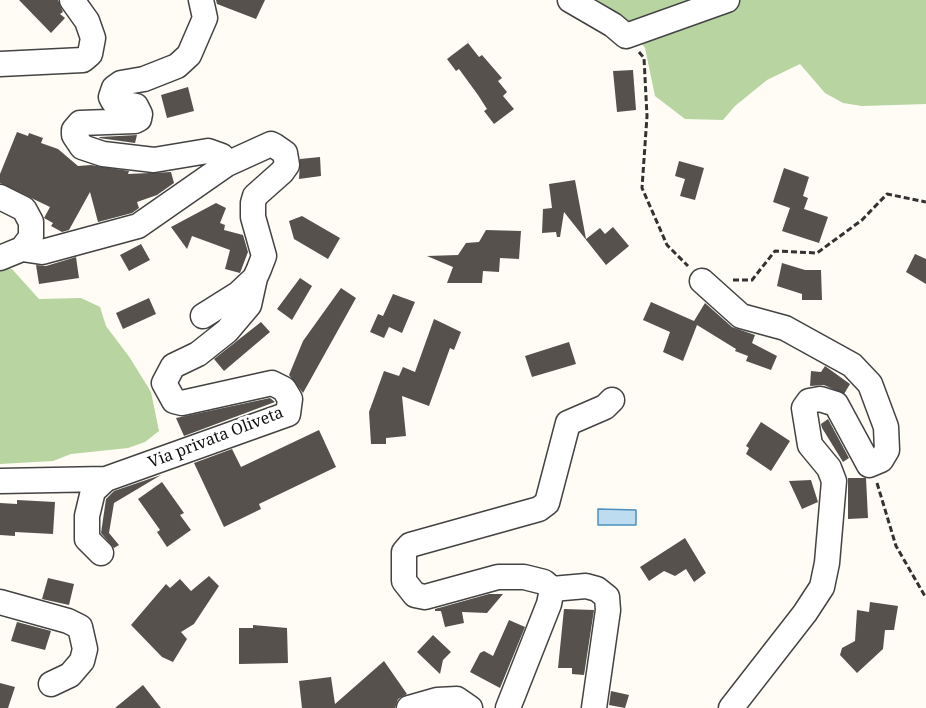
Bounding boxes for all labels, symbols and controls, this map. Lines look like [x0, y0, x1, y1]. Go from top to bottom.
street label: Via privata Oliveta [146, 403, 286, 473]

